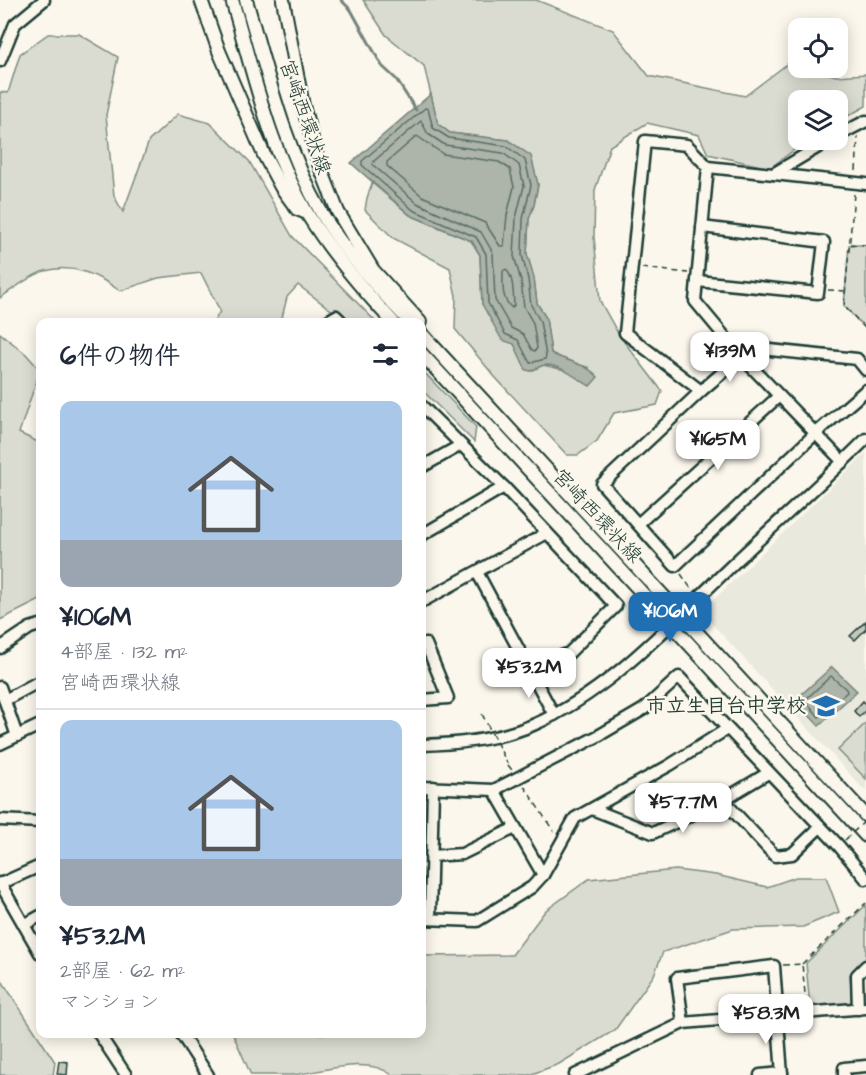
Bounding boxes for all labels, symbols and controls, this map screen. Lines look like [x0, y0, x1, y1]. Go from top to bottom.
map controls [788, 18, 848, 150]
button: locate [788, 18, 848, 78]
street label: 宮崎西環状線 [272, 56, 338, 178]
button: layers [788, 90, 848, 150]
pin: ¥139M [688, 332, 772, 383]
text: ¥139M [704, 337, 756, 365]
text: 6件の物件 [60, 338, 180, 374]
icon: filters [369, 338, 402, 371]
pin: ¥165M [676, 420, 760, 471]
text: ¥165M [690, 425, 746, 453]
icon: home [177, 440, 285, 548]
street label: 宮崎西環状線 [546, 463, 648, 569]
pin: ¥106M [628, 592, 712, 643]
text: ¥106M [643, 597, 697, 625]
text: ¥106M [60, 599, 131, 635]
text: 4部屋 · 132 m² [60, 638, 188, 666]
pin: ¥53.2M [480, 648, 578, 699]
text: ¥53.2M [496, 653, 562, 681]
text: 宮崎西環状線 [60, 669, 180, 697]
school or university icon: 市立生目台中学校 [811, 691, 841, 721]
place label: 市立生目台中学校 [646, 692, 806, 720]
icon: home [177, 759, 285, 867]
pin: ¥57.7M [634, 783, 732, 834]
text: ¥57.7M [649, 788, 717, 816]
text: ¥53.2M [60, 918, 146, 954]
text: 2部屋 · 62 m² [60, 957, 185, 985]
text: マンション [60, 988, 159, 1016]
pin: ¥58.3M [717, 994, 815, 1045]
text: ¥58.3M [732, 999, 800, 1027]

